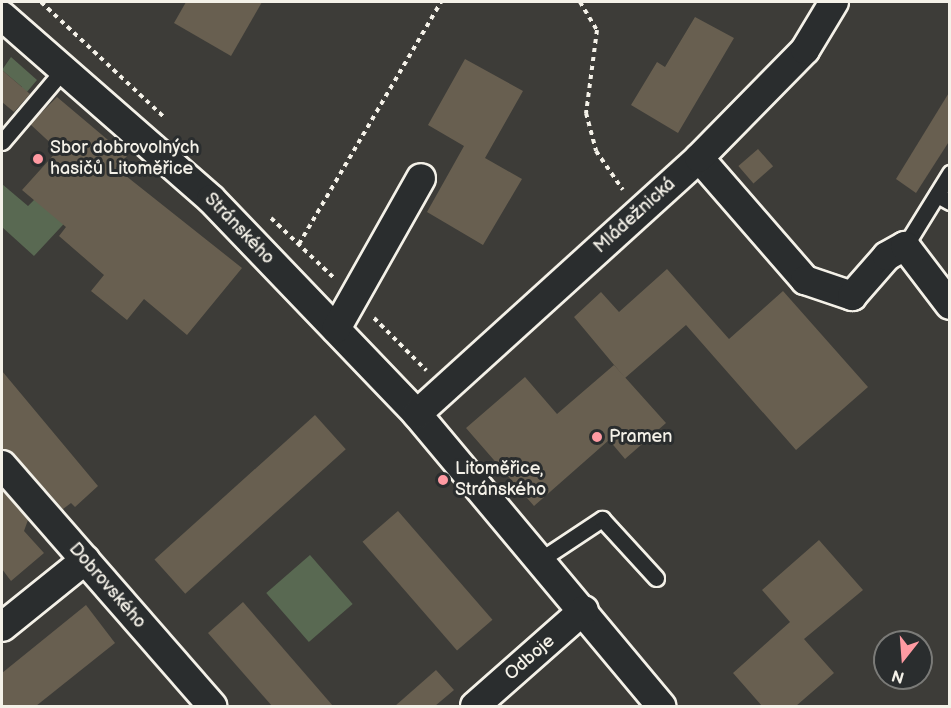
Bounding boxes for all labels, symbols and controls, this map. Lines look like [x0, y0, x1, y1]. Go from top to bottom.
place label: Sbor dobrovolných hasičů Litoměřice [50, 138, 200, 180]
marker: Sbor dobrovolných hasičů Litoměřice [31, 152, 45, 166]
street label: Mládežnická [590, 174, 680, 258]
street label: Stránského [200, 189, 278, 269]
place label: Pramen [609, 426, 672, 448]
marker: Pramen [590, 430, 604, 444]
place label: Litoměřice, Stránského [455, 459, 546, 502]
marker: Litoměřice, Stránského [436, 473, 450, 487]
street label: Dobrovského [64, 539, 150, 633]
north arrow [873, 630, 933, 690]
street label: Odboje [501, 631, 559, 685]
text: N [890, 665, 907, 687]

